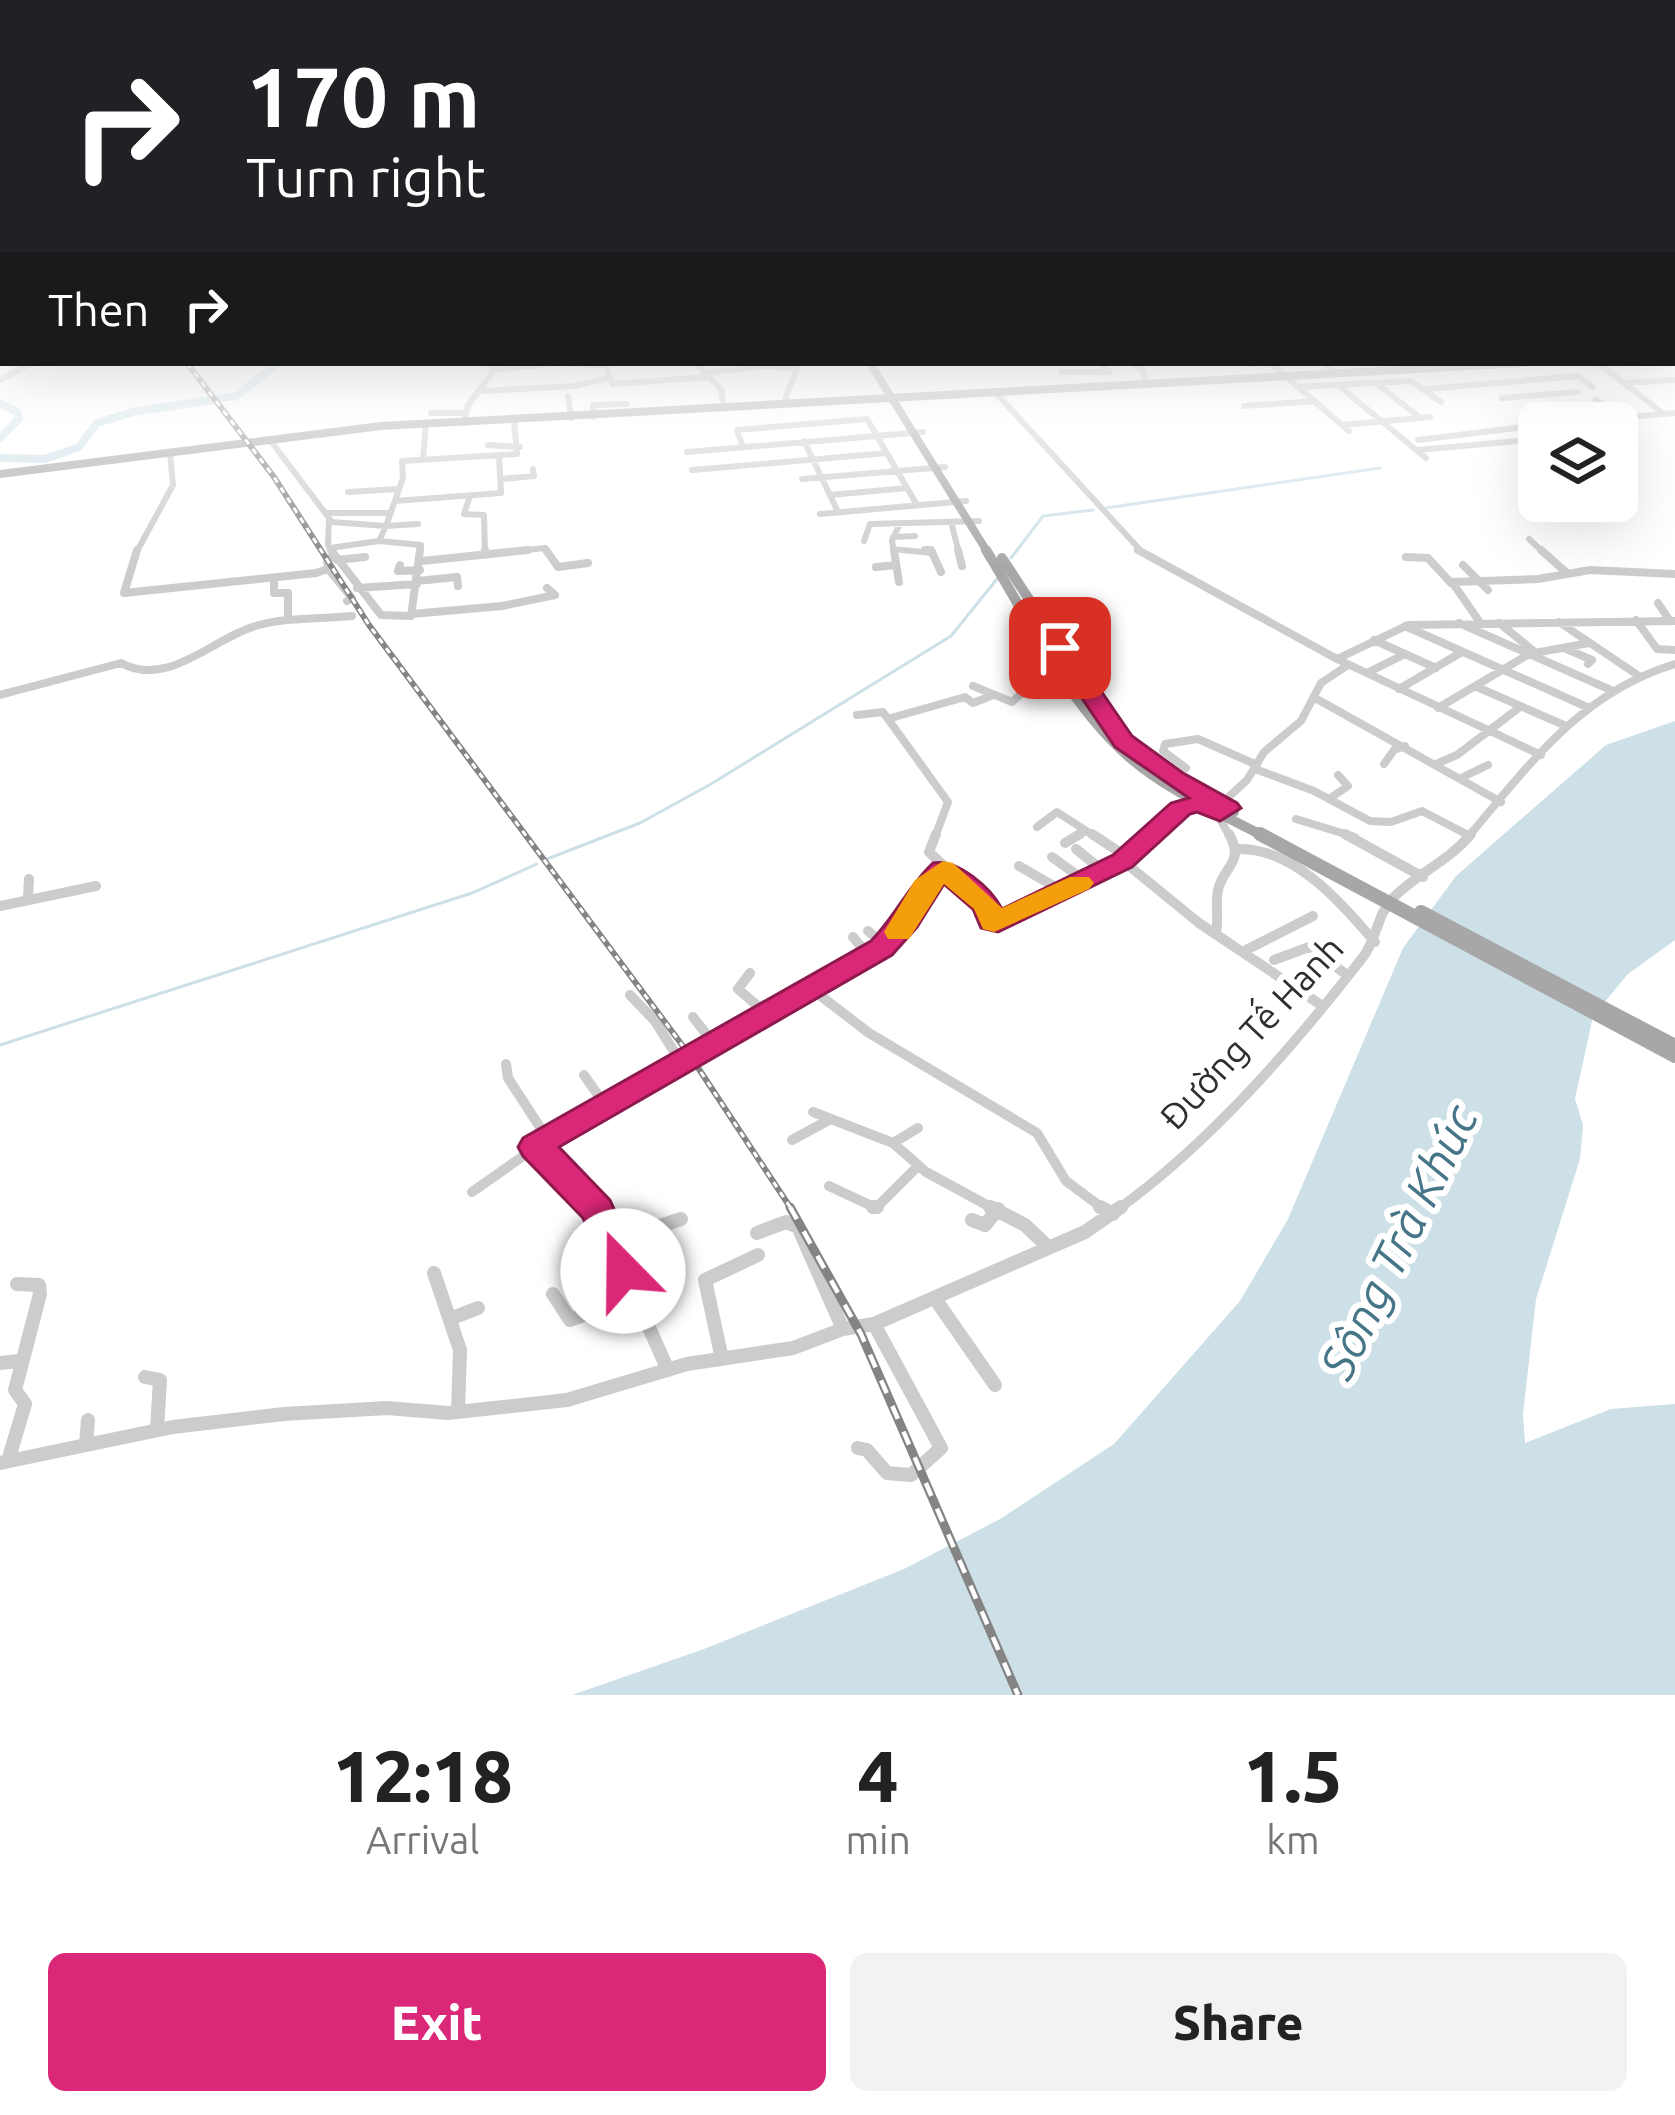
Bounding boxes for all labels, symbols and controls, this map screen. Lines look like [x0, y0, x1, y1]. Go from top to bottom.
icon: right [48, 48, 204, 204]
text: 170 m [246, 49, 480, 143]
text: Turn right [246, 147, 486, 207]
icon: right [173, 276, 239, 342]
text: Then [48, 284, 149, 335]
map controls [1518, 402, 1638, 522]
button: layers [1518, 402, 1638, 522]
pin [1009, 597, 1111, 699]
icon: arrive [1027, 615, 1093, 681]
street label: Đường Tế Hanh [1149, 925, 1351, 1137]
water label: Sông Trà Khúc [1308, 1095, 1488, 1388]
position arrow [560, 1208, 686, 1334]
text: 12:18 [333, 1735, 513, 1816]
text: 4 [858, 1735, 898, 1816]
text: 1.5 [1243, 1735, 1342, 1816]
text: Arrival [366, 1818, 479, 1861]
text: min [845, 1818, 911, 1861]
text: km [1266, 1818, 1320, 1861]
button: Exit [48, 1953, 826, 2091]
button: Share [850, 1953, 1627, 2091]

